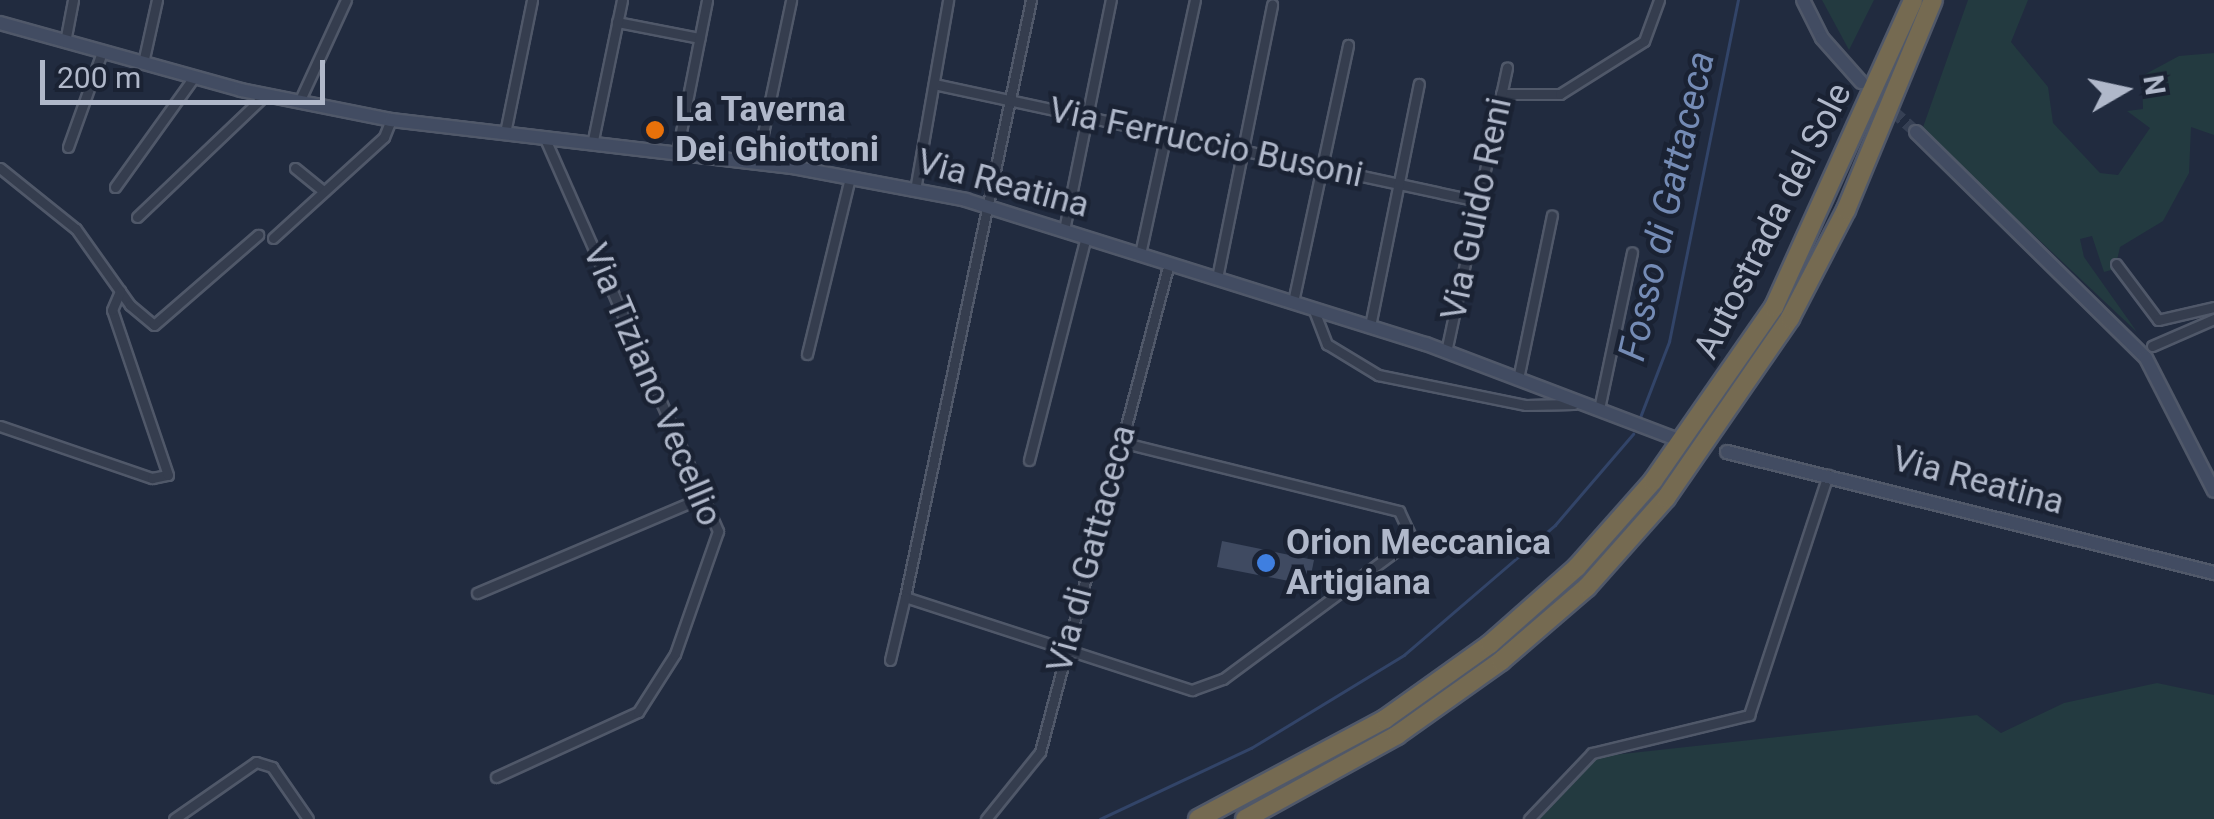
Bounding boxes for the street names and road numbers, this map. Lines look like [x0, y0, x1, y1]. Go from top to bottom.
street label: Autostrada del Sole [1685, 76, 1861, 366]
street label: Via Ferruccio Busoni [1045, 89, 1367, 197]
street label: Via Guido Reni [1433, 94, 1521, 324]
street label: Via Reatina [913, 141, 1093, 227]
street label: Via Tiziano Vecellio [573, 237, 731, 533]
street label: Via di Gattaceca [1039, 421, 1145, 677]
street label: Via Reatina [1888, 438, 2068, 524]

